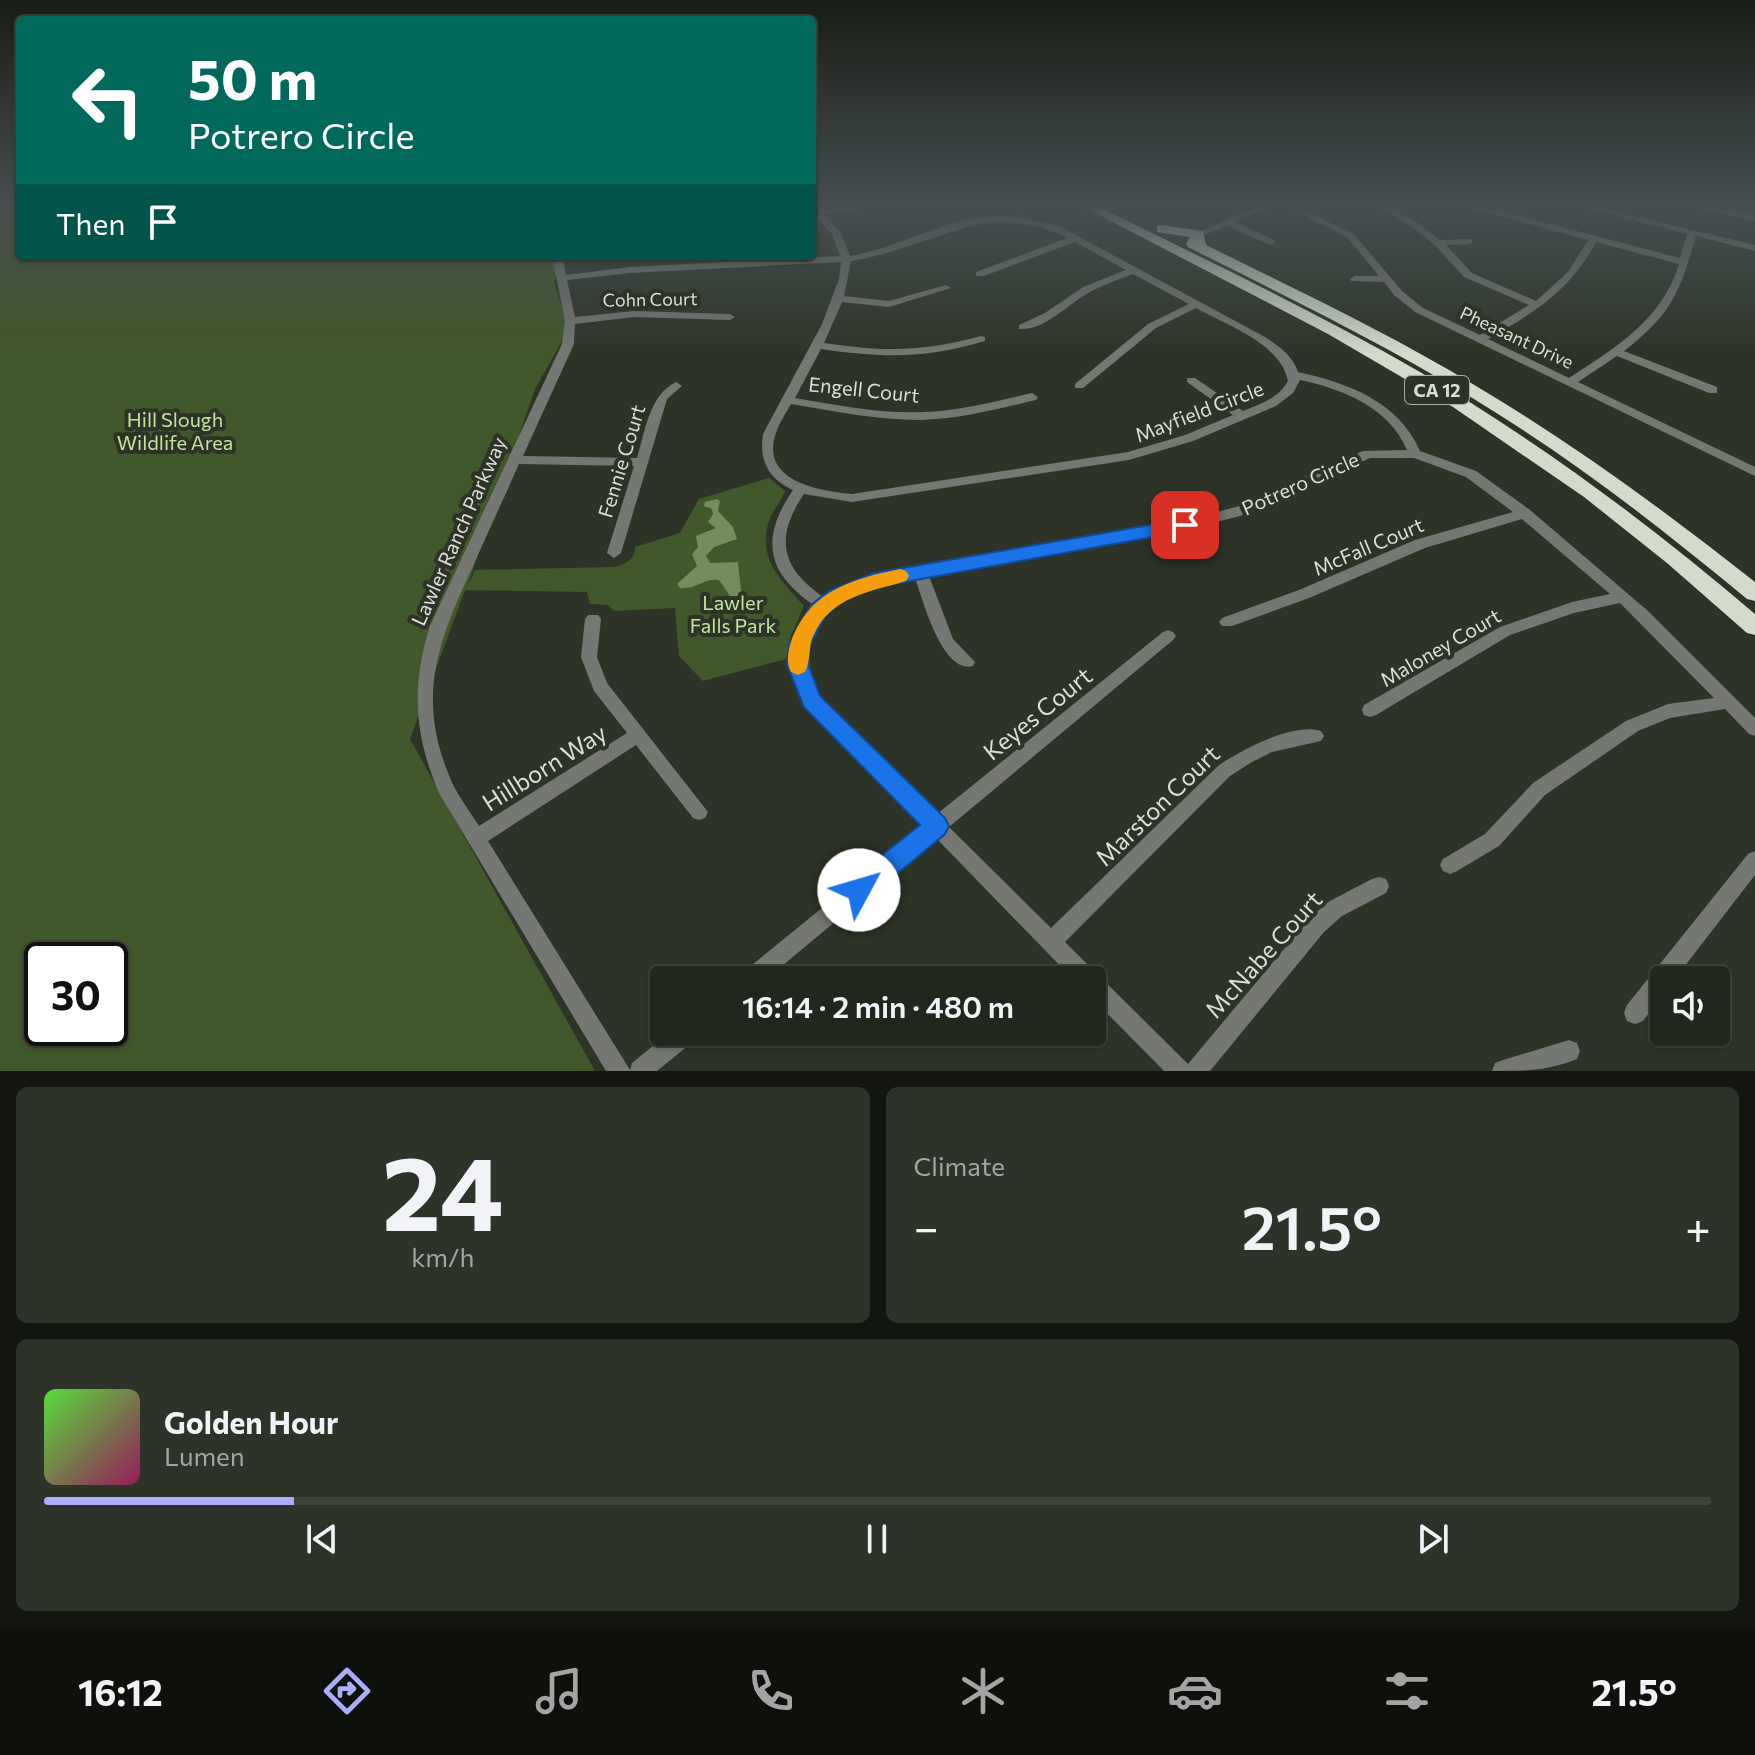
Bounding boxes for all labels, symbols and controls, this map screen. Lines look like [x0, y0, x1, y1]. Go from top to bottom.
text: 50 m [188, 43, 317, 112]
icon: left [56, 48, 160, 152]
text: Potrero Circle [188, 112, 415, 156]
icon: arrive [141, 200, 185, 244]
text: Then [56, 204, 125, 241]
street label: Cohn Court [602, 287, 698, 311]
street label: Pheasant Drive [1457, 301, 1577, 373]
street label: Engell Court [807, 371, 921, 407]
street label: Mayfield Circle [1131, 376, 1267, 446]
road number: CA 12 [1405, 376, 1469, 404]
street label: Fennie Court [592, 402, 650, 520]
park label: Hill Slough Wildlife Area [117, 407, 233, 454]
street label: Lawler Ranch Parkway [406, 433, 510, 629]
street label: Potrero Circle [1238, 446, 1362, 520]
pin [1151, 491, 1219, 559]
icon: arrive [1163, 503, 1207, 547]
street label: McFall Court [1309, 512, 1427, 580]
park label: Lawler Falls Park [690, 590, 776, 637]
street label: Maloney Court [1375, 603, 1505, 691]
street label: Keyes Court [977, 660, 1097, 766]
street label: Hillborn Way [477, 717, 611, 817]
street label: Marston Court [1089, 738, 1225, 871]
position arrow [817, 848, 901, 932]
street label: McNabe Court [1199, 885, 1328, 1023]
speed limit sign: 30 [24, 942, 128, 1046]
map controls [1650, 966, 1730, 1046]
button: sound [1650, 966, 1730, 1046]
text: 16:14 · 2 min · 480 m [742, 987, 1014, 1024]
text: 24 [382, 1125, 504, 1252]
text: Climate [914, 1150, 1005, 1181]
text: 21.5° [1242, 1189, 1382, 1262]
text: − [914, 1199, 939, 1253]
text: + [1685, 1199, 1711, 1253]
text: km/h [411, 1241, 474, 1272]
text: Golden Hour [164, 1403, 338, 1440]
text: Lumen [164, 1440, 245, 1471]
icon: previous [300, 1517, 344, 1561]
icon: pause [855, 1517, 899, 1561]
icon: next [1411, 1517, 1455, 1561]
icon: directions [319, 1663, 375, 1719]
icon: music [531, 1663, 587, 1719]
icon: phone [743, 1663, 799, 1719]
icon: climate [955, 1663, 1011, 1719]
icon: car [1167, 1663, 1223, 1719]
icon: filters [1379, 1663, 1435, 1719]
text: 16:12 [78, 1669, 163, 1713]
text: 21.5° [1591, 1669, 1677, 1713]

